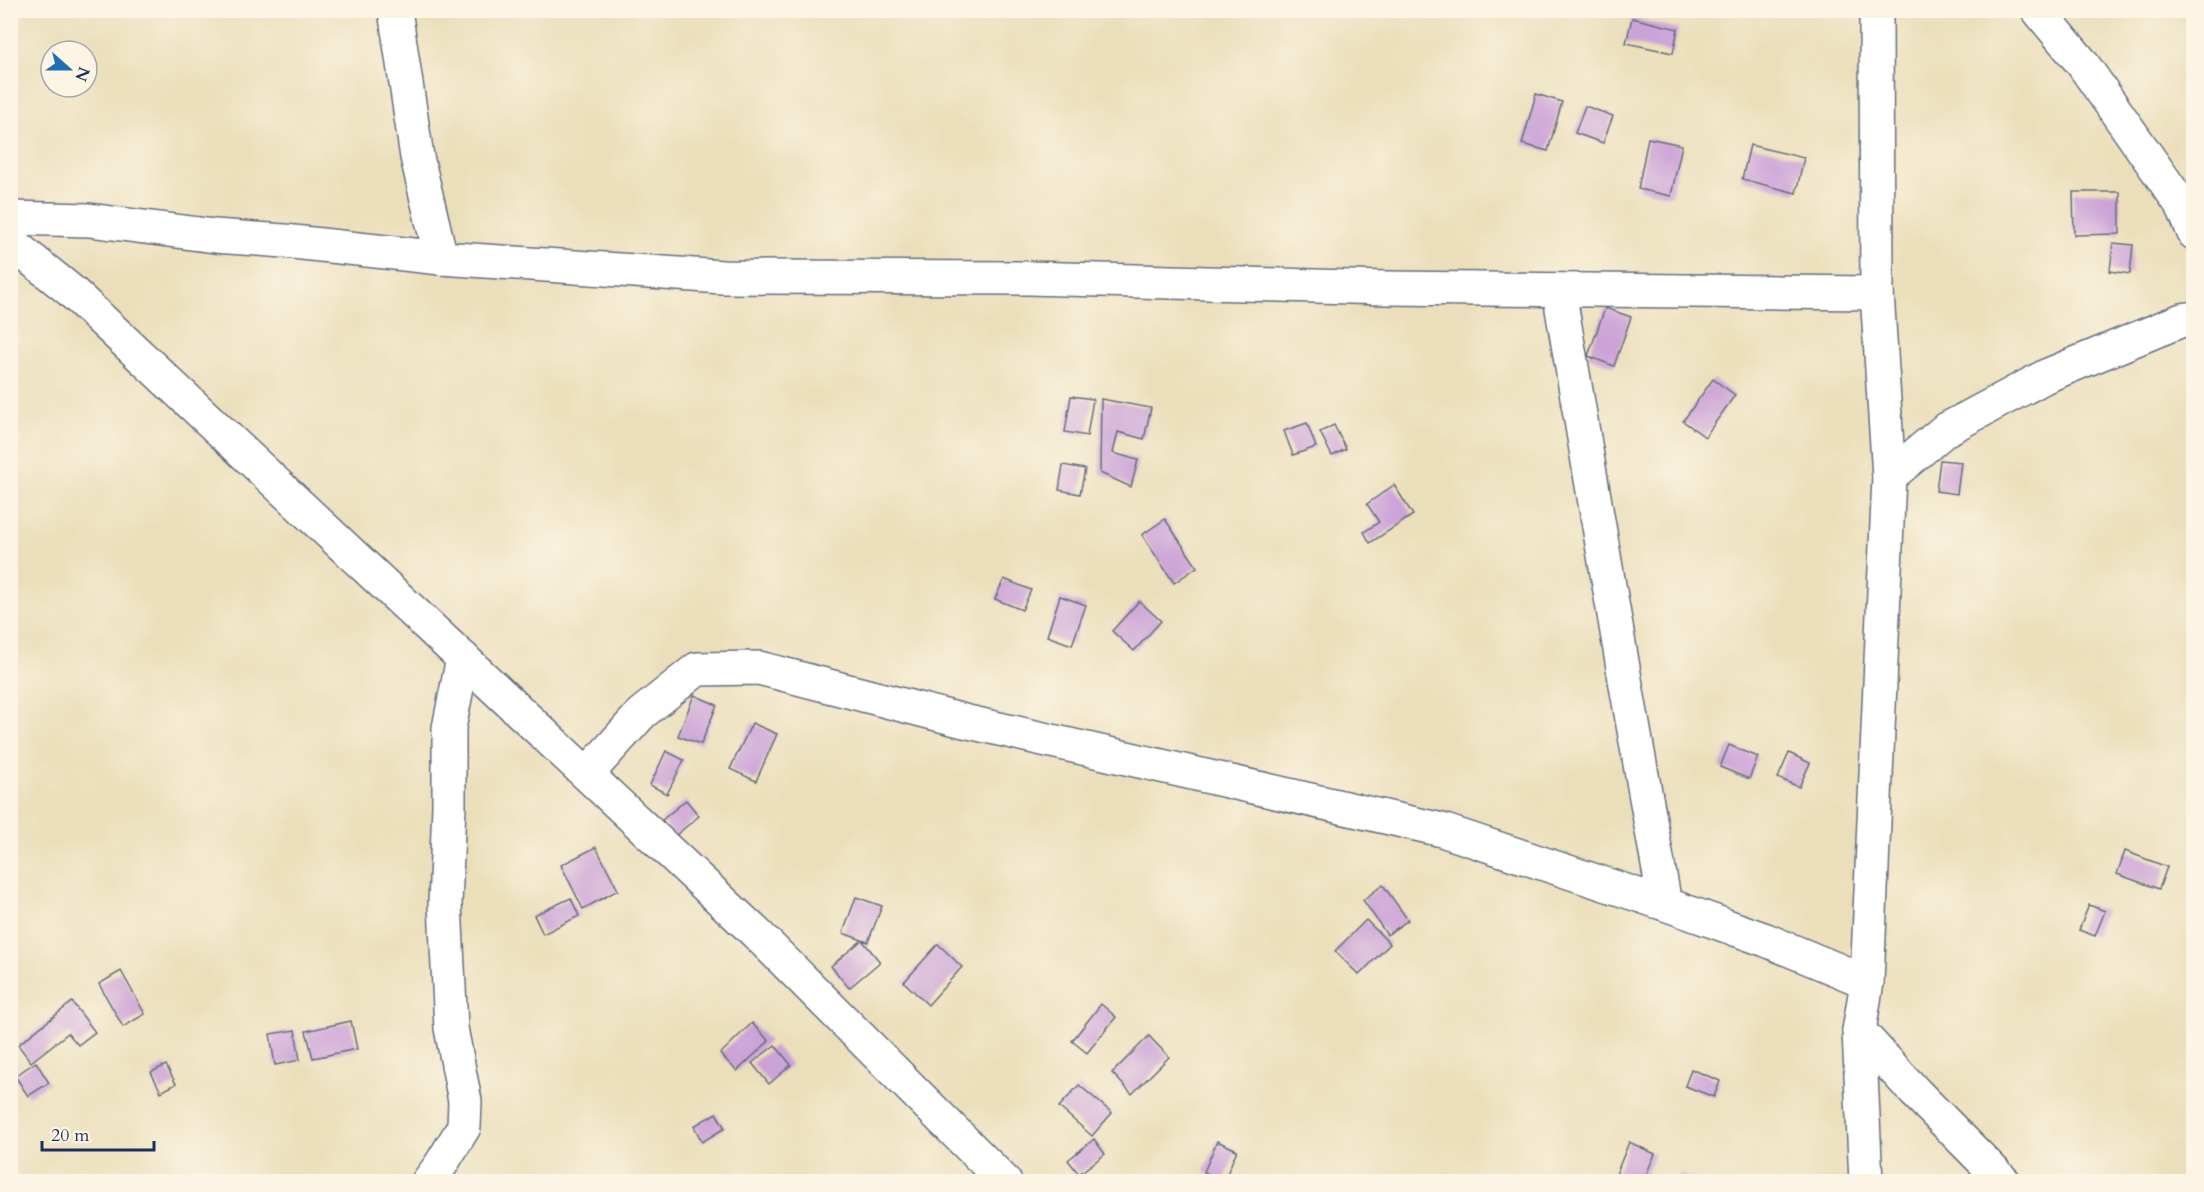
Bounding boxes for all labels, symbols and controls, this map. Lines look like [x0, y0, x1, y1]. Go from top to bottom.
north arrow [39, 39, 99, 99]
text: N [69, 64, 95, 85]
scale bar [42, 1114, 154, 1152]
text: 20 m [51, 1123, 90, 1148]

